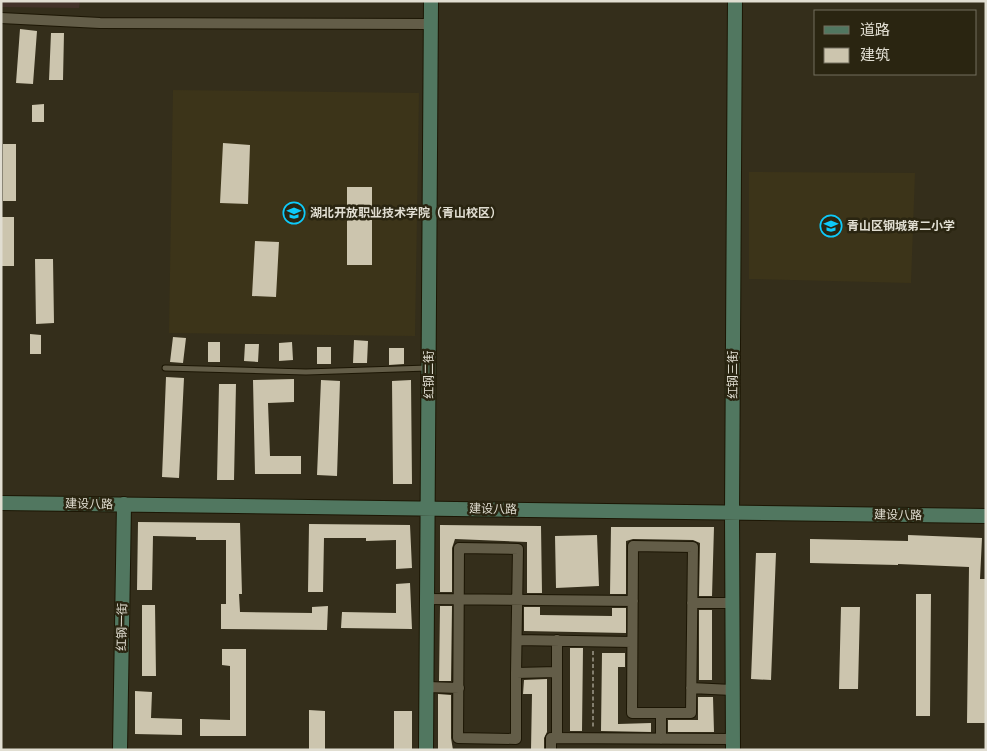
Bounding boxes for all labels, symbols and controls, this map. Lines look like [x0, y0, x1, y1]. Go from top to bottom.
legend [814, 10, 977, 75]
text: 道路 [860, 19, 890, 40]
text: 建筑 [860, 44, 890, 65]
school or university icon: 湖北开放职业技术学院（青山校区） [282, 201, 306, 225]
place label: 湖北开放职业技术学院（青山校区） [310, 204, 502, 221]
school or university icon: 青山区钢城第二小学 [819, 214, 843, 238]
place label: 青山区钢城第二小学 [847, 217, 955, 234]
street label: 红钢二街 [420, 351, 437, 399]
street label: 红钢三街 [724, 351, 741, 399]
street label: 建设八路 [65, 495, 113, 512]
street label: 建设八路 [469, 500, 517, 517]
street label: 建设八路 [874, 506, 922, 523]
street label: 红钢一街 [113, 603, 130, 651]

